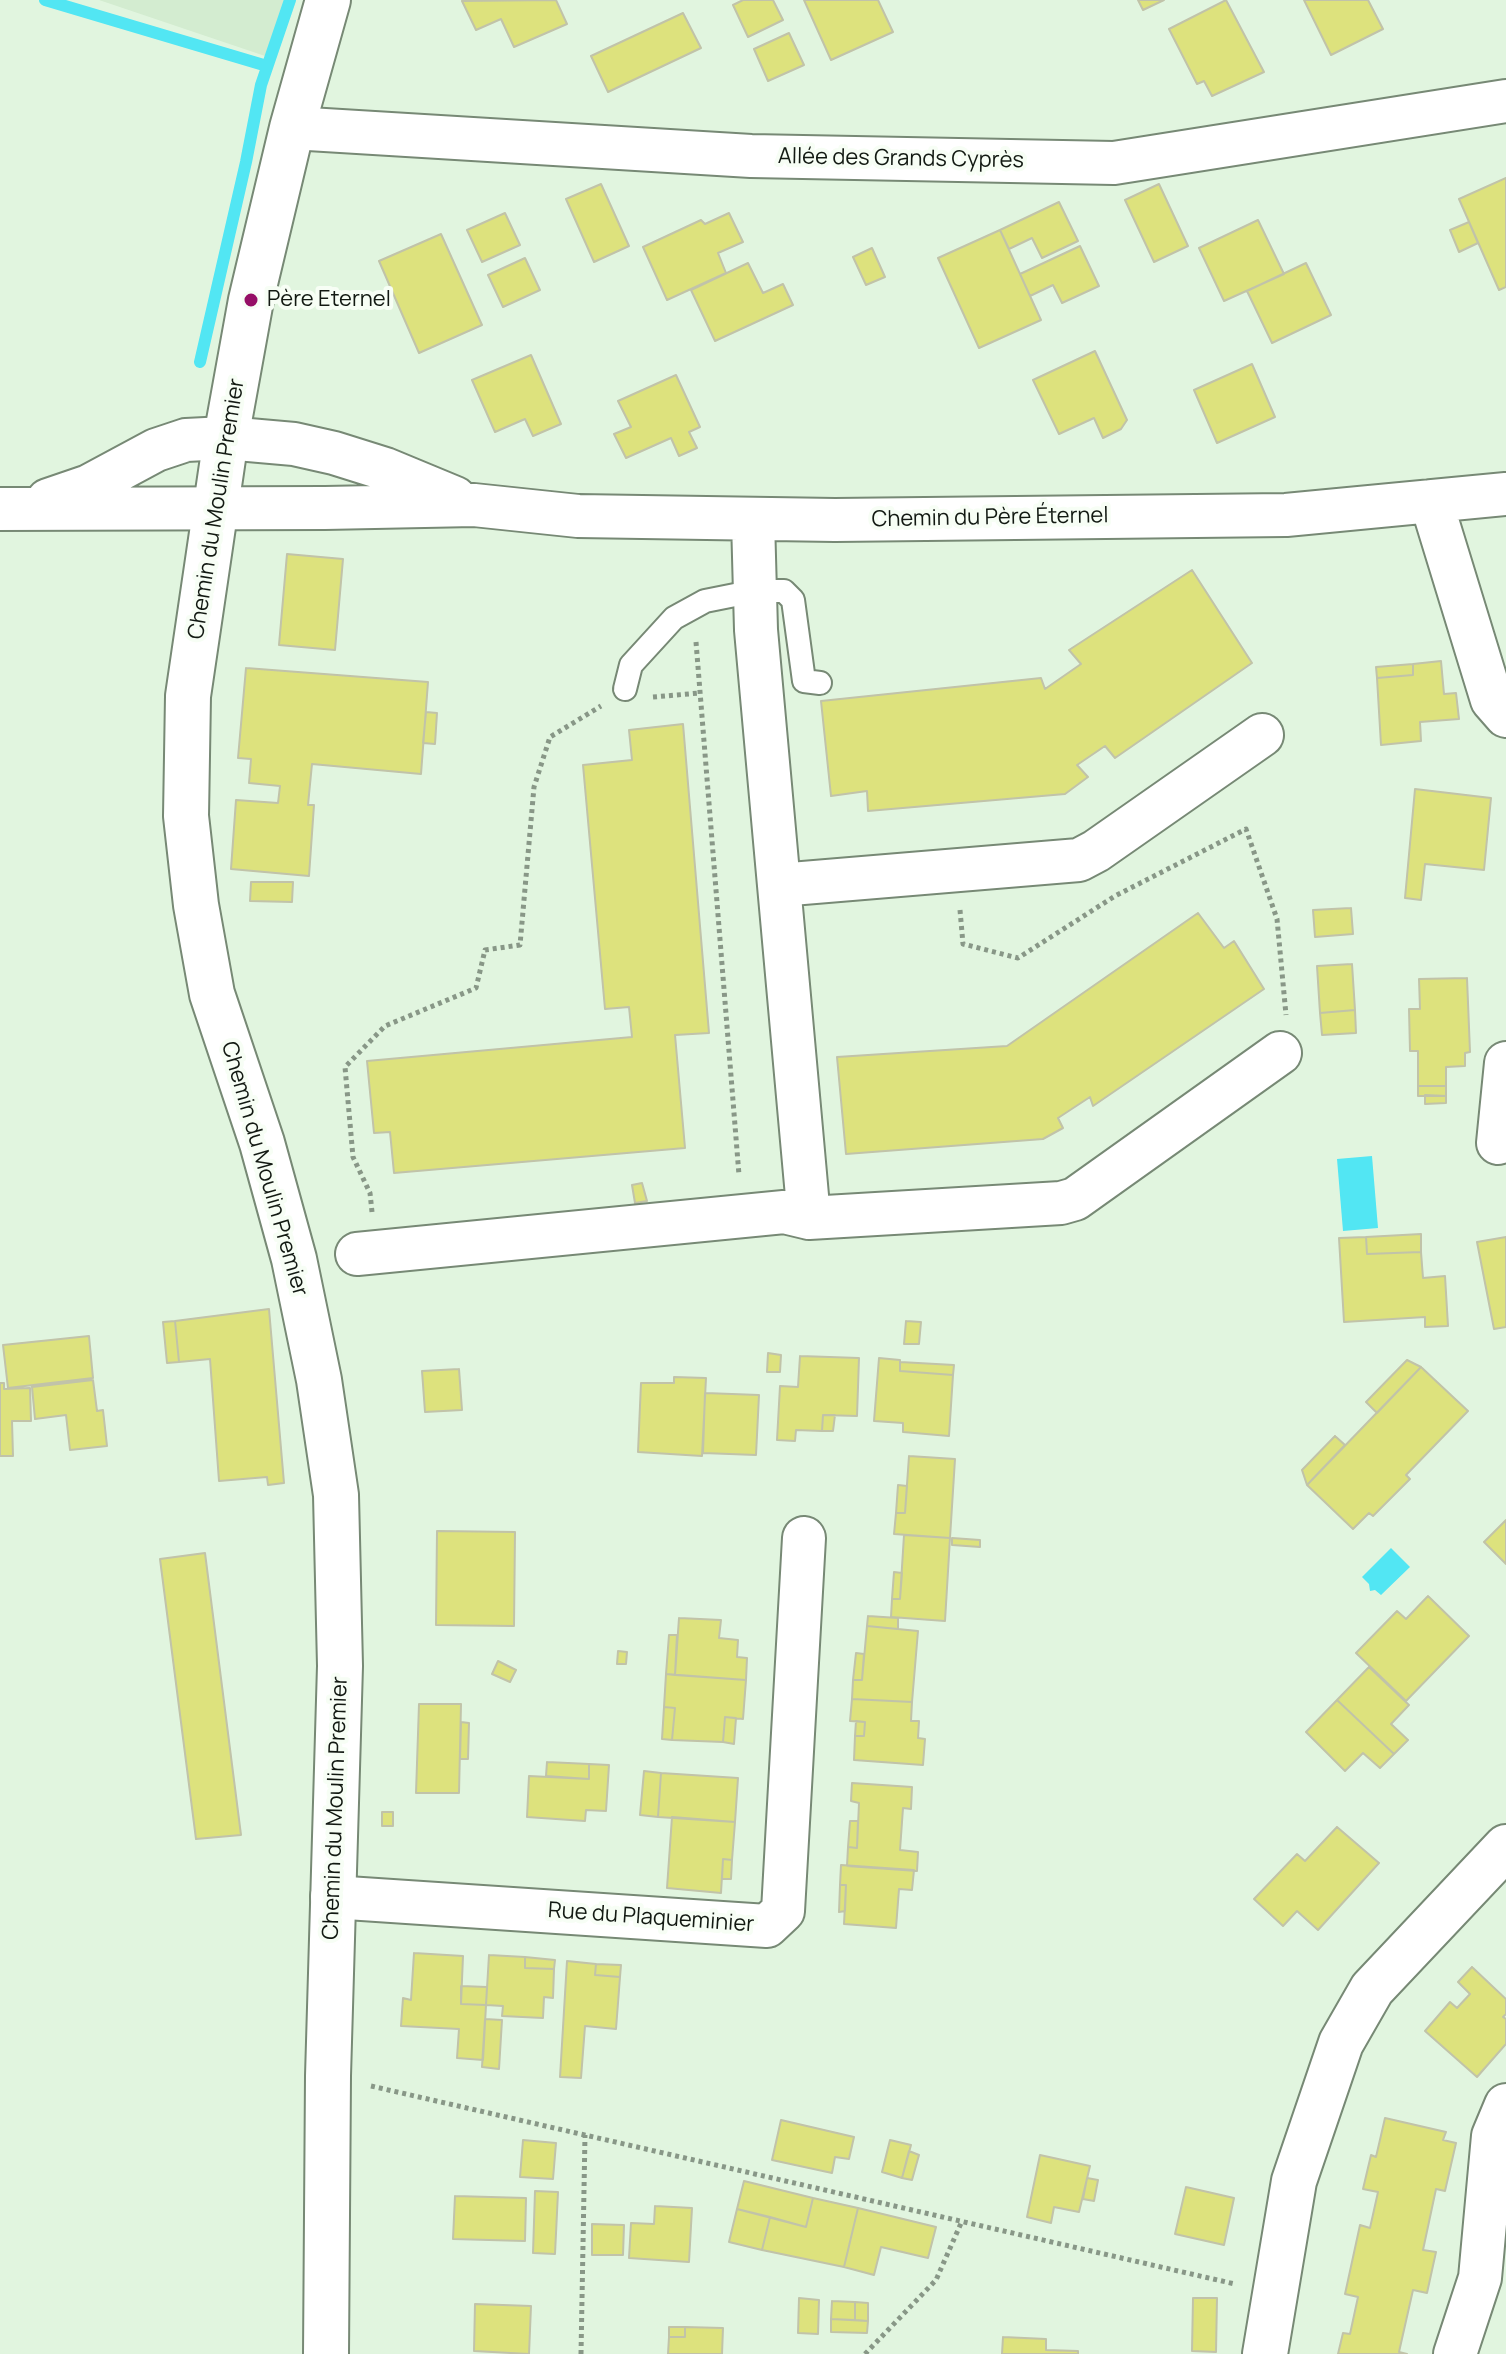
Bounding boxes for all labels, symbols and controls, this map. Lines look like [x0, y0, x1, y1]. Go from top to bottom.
street label: Allée des Grands Cyprès [778, 144, 1024, 174]
place label: Père Eternel [267, 287, 391, 313]
marker: Père Eternel [242, 291, 260, 309]
street label: Chemin du Moulin Premier [183, 377, 251, 641]
street label: Chemin du Père Éternel [871, 503, 1109, 533]
street label: Chemin du Moulin Premier [215, 1039, 313, 1299]
street label: Chemin du Moulin Premier [318, 1676, 354, 1940]
street label: Rue du Plaqueminier [547, 1898, 755, 1938]

